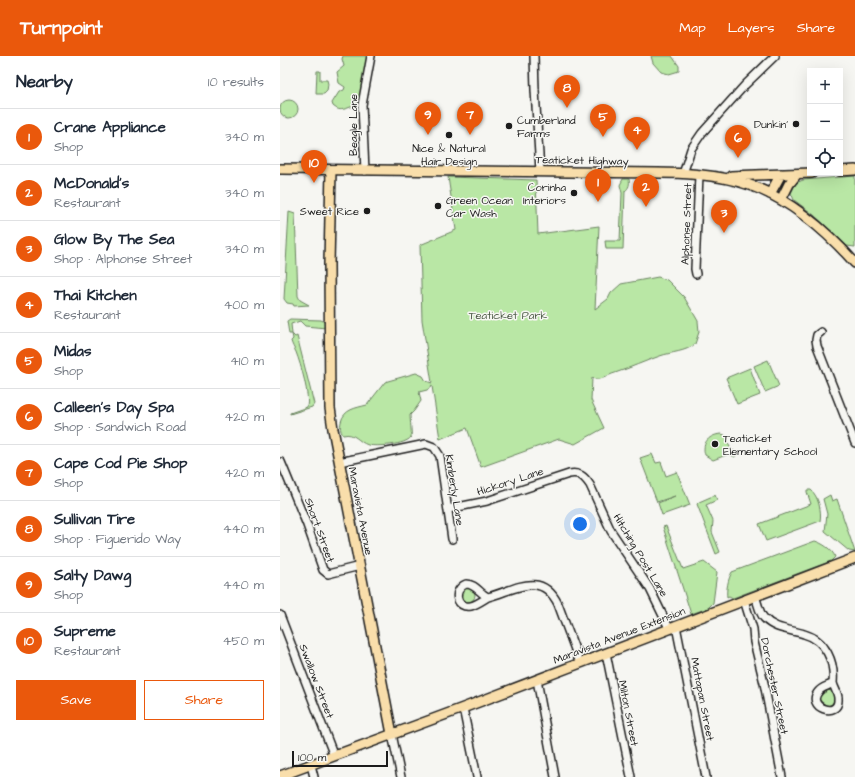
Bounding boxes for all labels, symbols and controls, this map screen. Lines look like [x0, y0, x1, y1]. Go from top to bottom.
text: Turnpoint [20, 15, 103, 42]
text: Map [679, 18, 706, 38]
text: Layers [728, 18, 775, 38]
text: Share [797, 18, 835, 38]
map controls [807, 68, 843, 176]
button: + [807, 68, 843, 104]
text: Nearby [16, 70, 73, 94]
text: 10 results [208, 73, 264, 91]
pin: 8 [554, 75, 580, 108]
street label: Beagle Lane [346, 94, 362, 156]
pin: 9 [415, 102, 441, 135]
pin: 7 [457, 102, 483, 135]
pin: 5 [590, 104, 616, 137]
button: − [807, 104, 843, 140]
place label: Cumberland Farms [517, 113, 576, 141]
text: Crane Appliance [54, 117, 166, 138]
pin: 4 [624, 117, 650, 150]
place label: Dunkin' [754, 117, 788, 132]
marker: Dunkin' [791, 119, 801, 129]
marker: Cumberland Farms [504, 121, 514, 131]
pin: 6 [725, 125, 751, 158]
text: 1 [28, 128, 30, 146]
text: 340 m [225, 128, 264, 146]
marker: Nice & Natural Hair Design [444, 130, 454, 140]
text: Shop [54, 138, 83, 156]
button: locate [807, 140, 843, 176]
place label: Nice & Natural Hair Design [412, 141, 486, 170]
pin: 10 [301, 150, 327, 183]
street label: Teaticket Highway [535, 152, 629, 170]
pin: 1 [585, 169, 611, 202]
text: McDonald's [54, 173, 129, 194]
pin: 2 [633, 174, 659, 207]
place label: Corinha Interiors [523, 180, 566, 208]
street label: Alphonse Street [678, 182, 695, 265]
text: 2 [25, 184, 33, 202]
text: 340 m [225, 184, 264, 202]
marker: Corinha Interiors [569, 188, 579, 198]
place label: Green Ocean Car Wash [446, 193, 513, 221]
text: Restaurant [54, 194, 121, 212]
pin: 3 [711, 200, 737, 233]
marker: Green Ocean Car Wash [433, 201, 443, 211]
place label: Sweet Rice [300, 204, 359, 219]
marker: Sweet Rice [362, 206, 372, 216]
text: Glow By The Sea [54, 229, 175, 250]
text: 3 [26, 240, 32, 258]
text: 340 m [225, 240, 264, 258]
text: Shop · Alphonse Street [54, 250, 192, 268]
text: Thai Kitchen [54, 285, 137, 306]
text: 4 [25, 296, 33, 314]
text: 400 m [223, 296, 264, 314]
text: Restaurant [54, 306, 121, 324]
park label: Teaticket Park [469, 308, 547, 323]
text: Midas [54, 341, 92, 362]
text: 5 [24, 352, 34, 370]
text: 410 m [230, 352, 264, 370]
text: Shop [54, 362, 83, 380]
text: Calleen's Day Spa [54, 397, 174, 418]
text: 6 [25, 408, 33, 426]
text: 420 m [224, 408, 264, 426]
text: Shop · Sandwich Road [54, 418, 186, 436]
place label: Teaticket Elementary School [723, 431, 818, 460]
marker: Teaticket Elementary School [710, 439, 720, 449]
text: Cape Cod Pie Shop [54, 453, 187, 474]
street label: Kimberly Lane [440, 453, 468, 527]
text: 7 [25, 464, 33, 482]
text: 420 m [224, 464, 264, 482]
street label: Hickory Lane [475, 464, 546, 500]
street label: Maravista Avenue [345, 466, 376, 556]
text: Shop [54, 474, 83, 492]
street label: Short Street [301, 496, 338, 565]
text: Sullivan Tire [54, 509, 135, 530]
street label: Hitching Post Lane [609, 511, 671, 600]
your location [570, 514, 590, 534]
text: 8 [25, 520, 33, 538]
text: 440 m [223, 520, 264, 538]
text: Shop · Figuerido Way [54, 530, 181, 548]
text: Salty Dawg [54, 565, 131, 586]
text: 9 [25, 576, 33, 594]
text: 440 m [223, 576, 264, 594]
text: Shop [54, 586, 83, 604]
street label: Maravista Avenue Extension [551, 603, 688, 668]
text: Supreme [54, 621, 116, 642]
text: 10 [24, 632, 34, 650]
text: 450 m [222, 632, 264, 650]
street label: Dorchester Street [757, 637, 792, 736]
text: Restaurant [54, 642, 121, 660]
street label: Swallow Street [295, 642, 338, 721]
street label: Mattapan Street [687, 656, 718, 743]
street label: Milton Street [615, 679, 642, 748]
button: Save [16, 680, 136, 720]
button: Share [144, 680, 264, 720]
scale bar [292, 749, 388, 768]
text: 100 m [298, 750, 326, 765]

